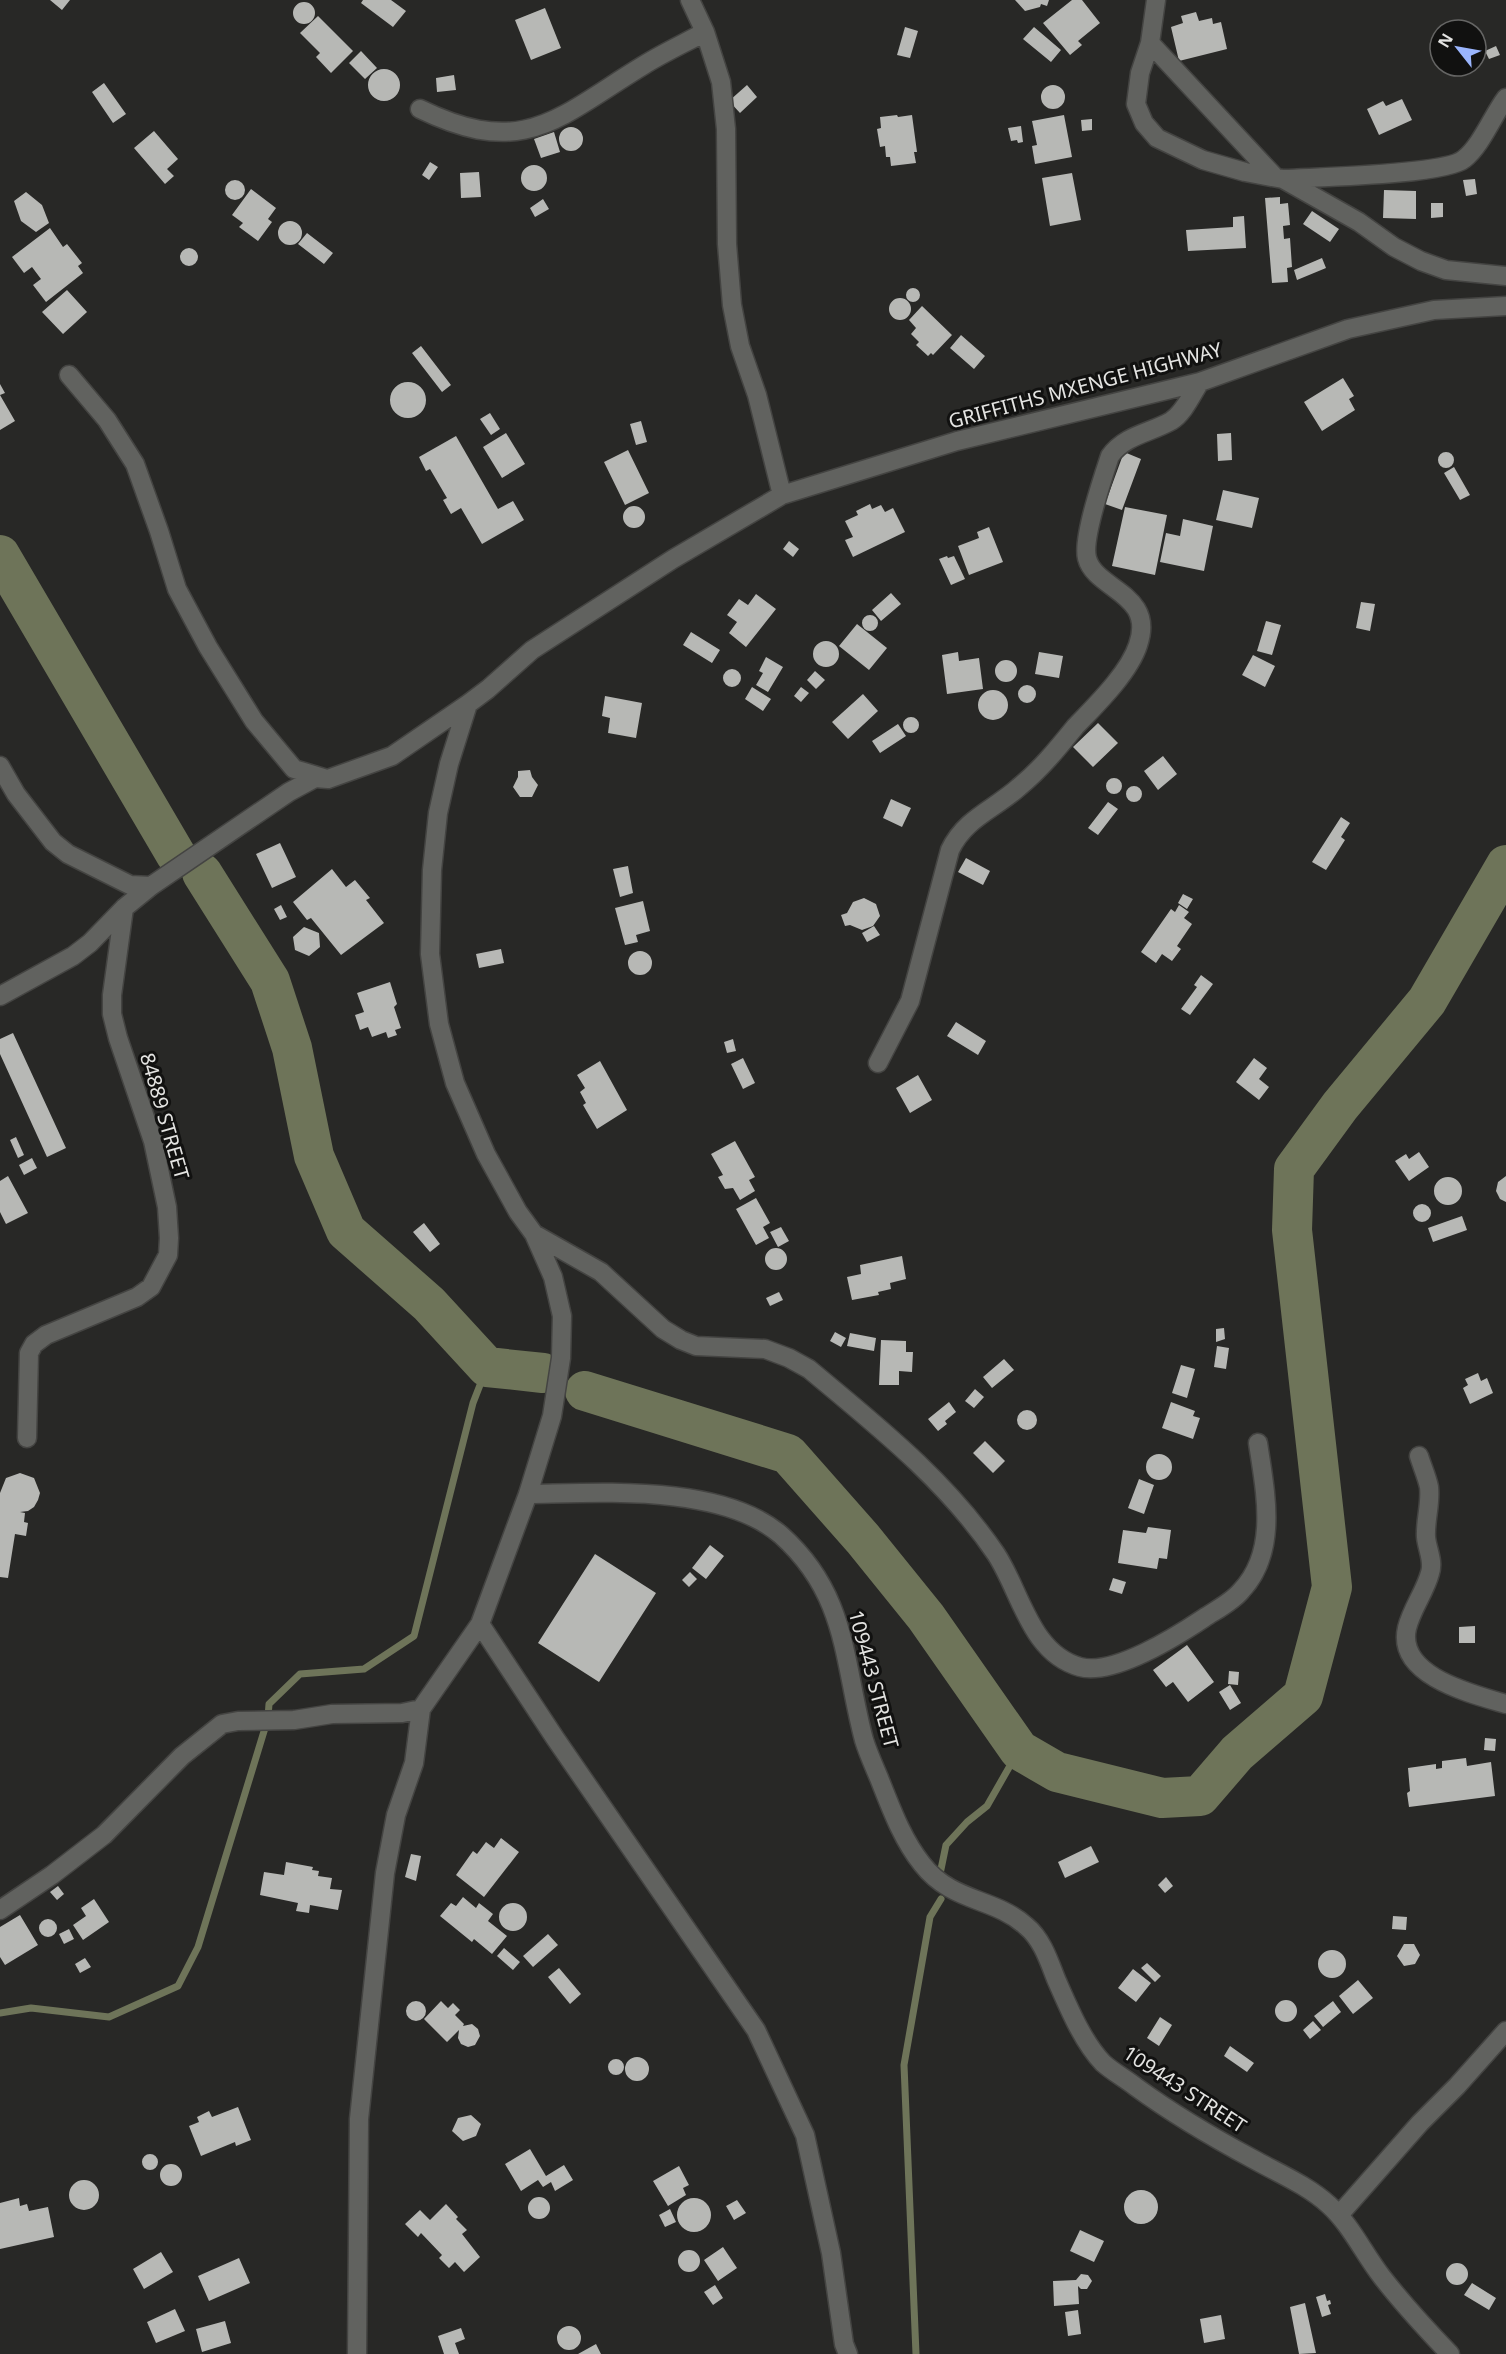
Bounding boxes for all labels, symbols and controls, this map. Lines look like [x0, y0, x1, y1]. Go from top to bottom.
north arrow [1428, 18, 1488, 78]
text: N [1432, 29, 1458, 52]
street label: GRIFFITHS MXENGE HIGHWAY [945, 335, 1225, 435]
street label: 84889 STREET [134, 1050, 196, 1182]
street label: 109443 STREET [843, 1607, 905, 1751]
street label: 109443 STREET [1118, 2039, 1252, 2139]

